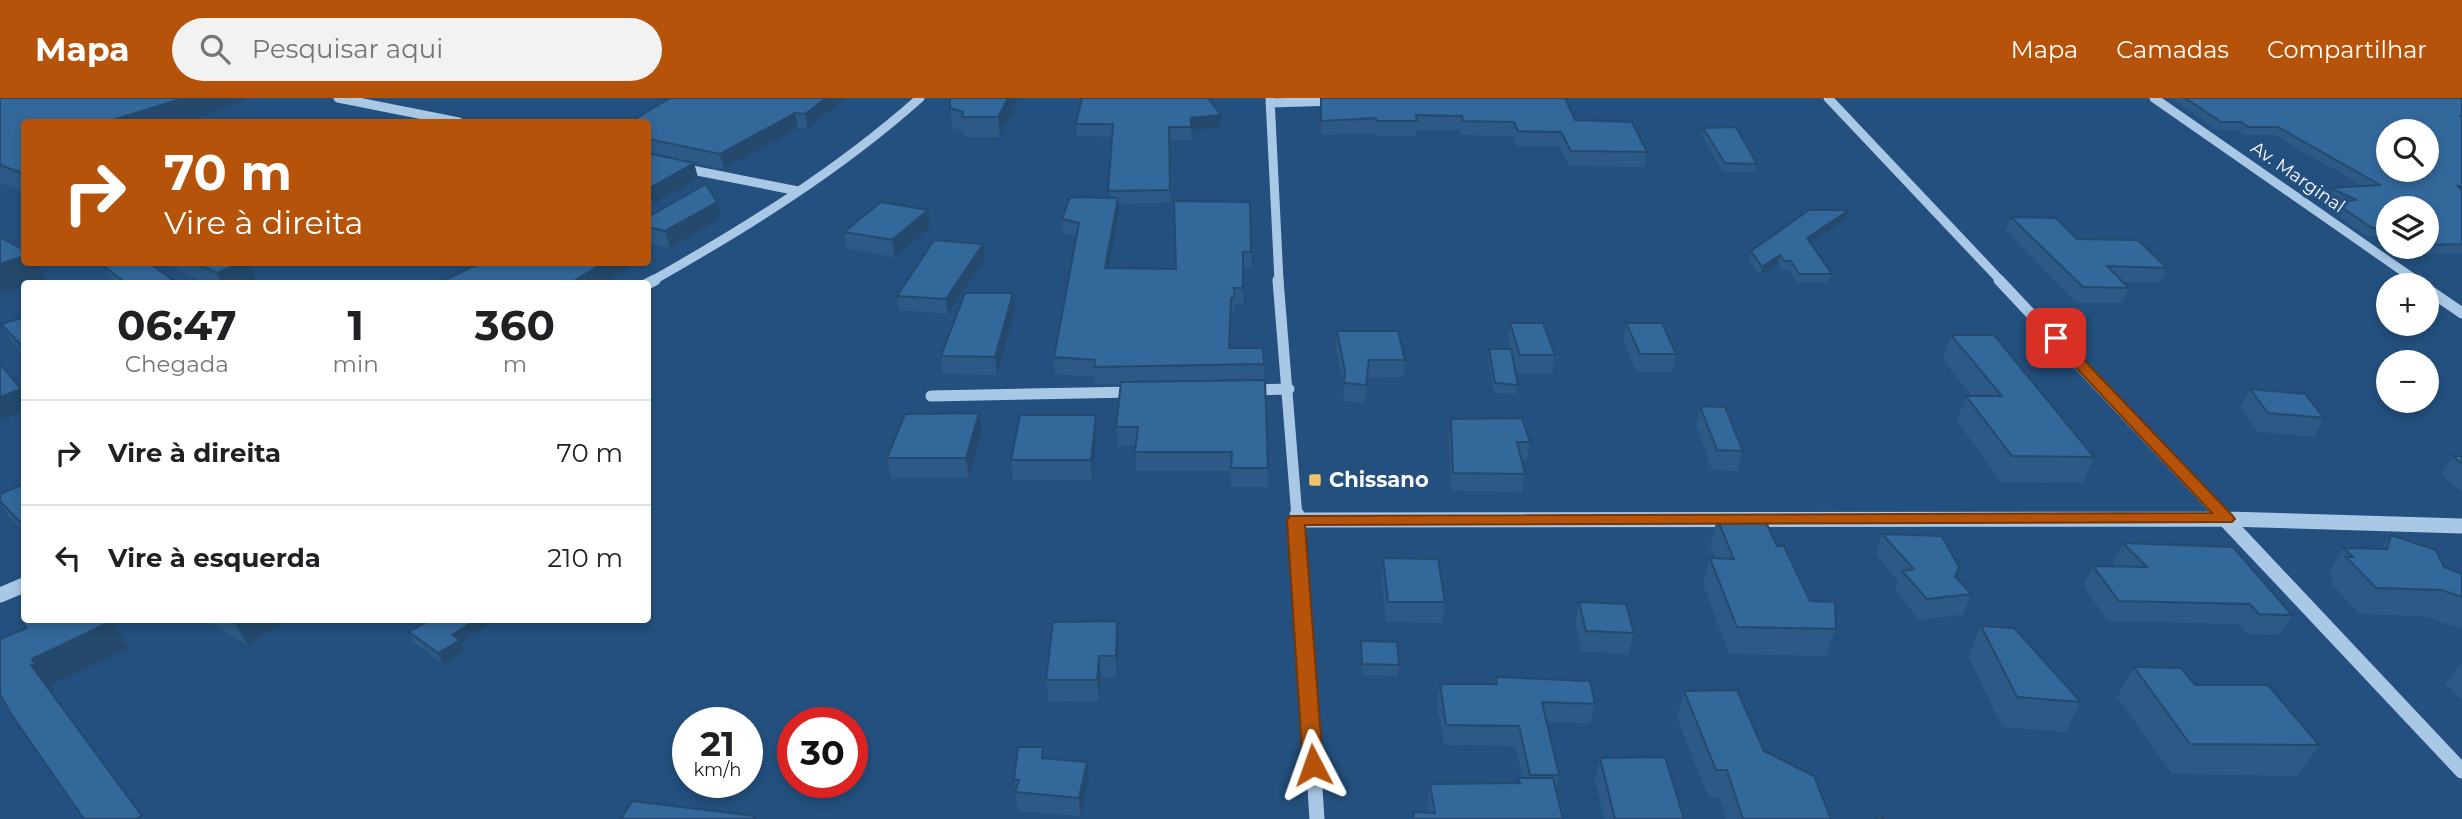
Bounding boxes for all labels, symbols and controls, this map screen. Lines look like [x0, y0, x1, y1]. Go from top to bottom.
search box [172, 18, 662, 81]
text: Mapa [35, 29, 130, 69]
icon: search [196, 30, 234, 68]
text: Pesquisar aqui [252, 33, 443, 65]
text: Mapa [2011, 35, 2078, 64]
text: Camadas [2116, 35, 2229, 64]
text: Compartilhar [2267, 35, 2427, 64]
map controls [2376, 119, 2439, 413]
button: search [2376, 119, 2439, 182]
street label: Av. Marginal [2247, 137, 2349, 217]
text: 70 m [164, 143, 292, 202]
icon: right [49, 147, 140, 238]
button: layers [2376, 196, 2439, 259]
text: Vire à direita [164, 203, 363, 242]
button: + [2376, 273, 2439, 336]
text: 06:47 [117, 299, 237, 351]
text: 1 [347, 299, 364, 351]
text: 360 [475, 299, 555, 351]
pin [2026, 308, 2086, 368]
icon: arrive [2037, 319, 2075, 357]
text: Chegada [125, 350, 229, 378]
text: min [333, 350, 379, 378]
text: m [503, 350, 527, 378]
button: − [2376, 350, 2439, 413]
icon: right [49, 434, 87, 472]
text: Vire à direita [108, 437, 281, 469]
text: 70 m [557, 437, 623, 469]
place label: Chissano [1329, 467, 1429, 492]
marker: Chissano [1307, 472, 1323, 488]
icon: left [49, 539, 87, 577]
text: Vire à esquerda [108, 542, 321, 574]
text: 210 m [547, 542, 623, 574]
speed limit sign: 30 [777, 707, 868, 798]
text: 21 [700, 722, 735, 765]
position arrow [1276, 728, 1350, 802]
text: km/h [693, 759, 742, 781]

